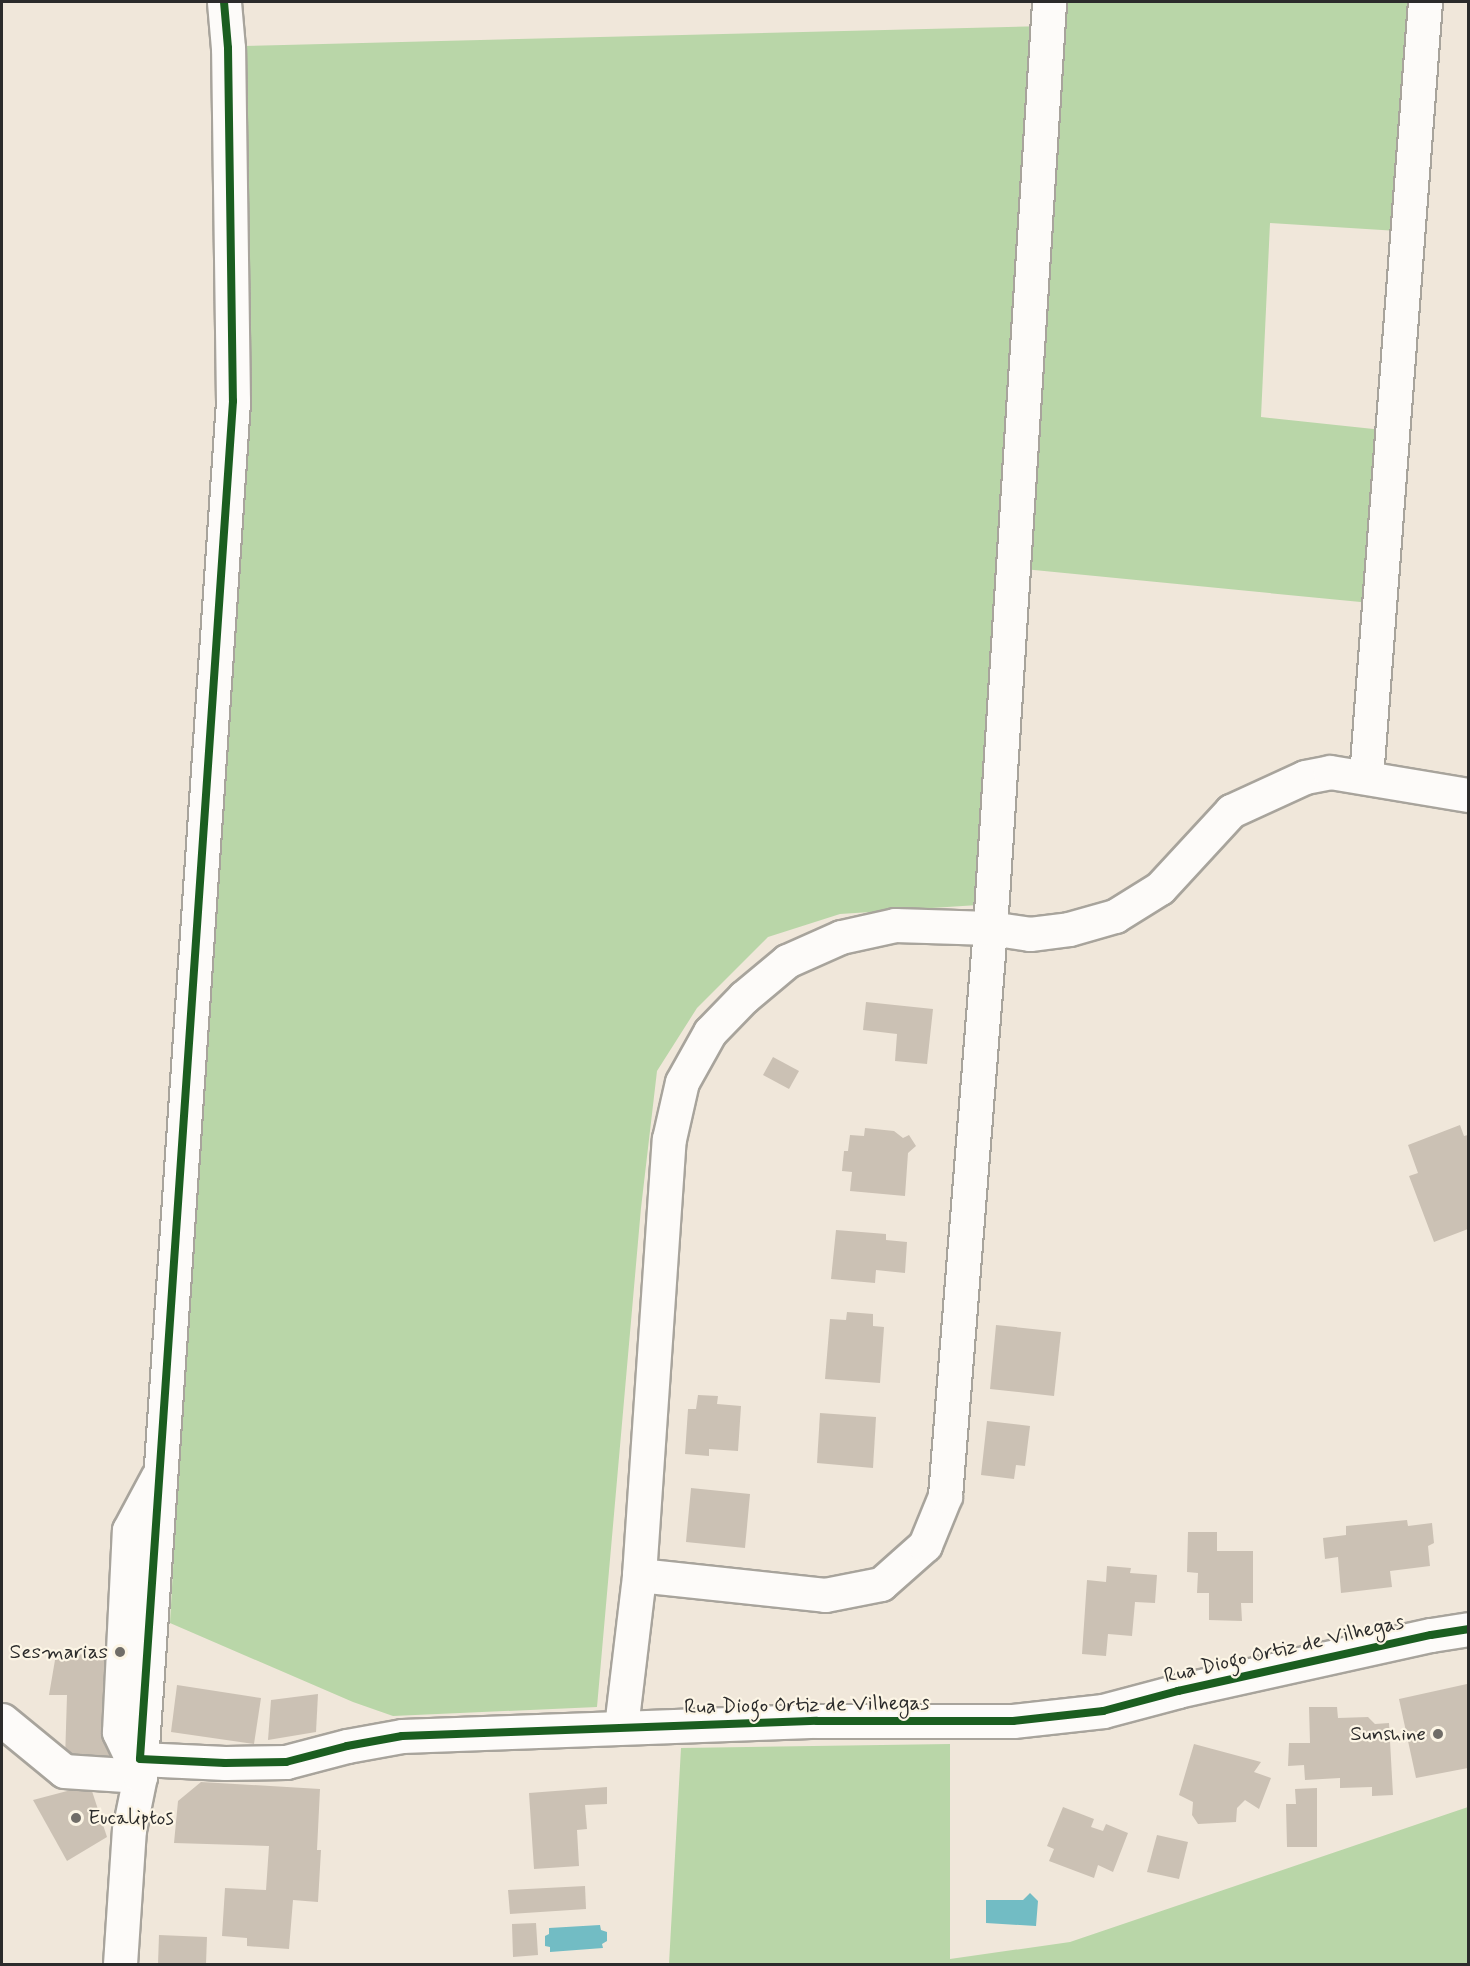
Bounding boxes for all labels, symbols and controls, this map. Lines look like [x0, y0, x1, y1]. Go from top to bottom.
street label: Rua Diogo Ortiz de Vilhegas [1164, 1610, 1404, 1688]
place label: Sesmarias [10, 1639, 108, 1665]
marker: Sesmarias [113, 1645, 127, 1659]
street label: Rua Diogo Ortiz de Vilhegas [687, 1690, 927, 1720]
place label: Sunshine [1350, 1721, 1426, 1747]
marker: Sunshine [1431, 1727, 1445, 1741]
place label: Eucaliptos [88, 1805, 174, 1831]
marker: Eucaliptos [69, 1811, 83, 1825]

